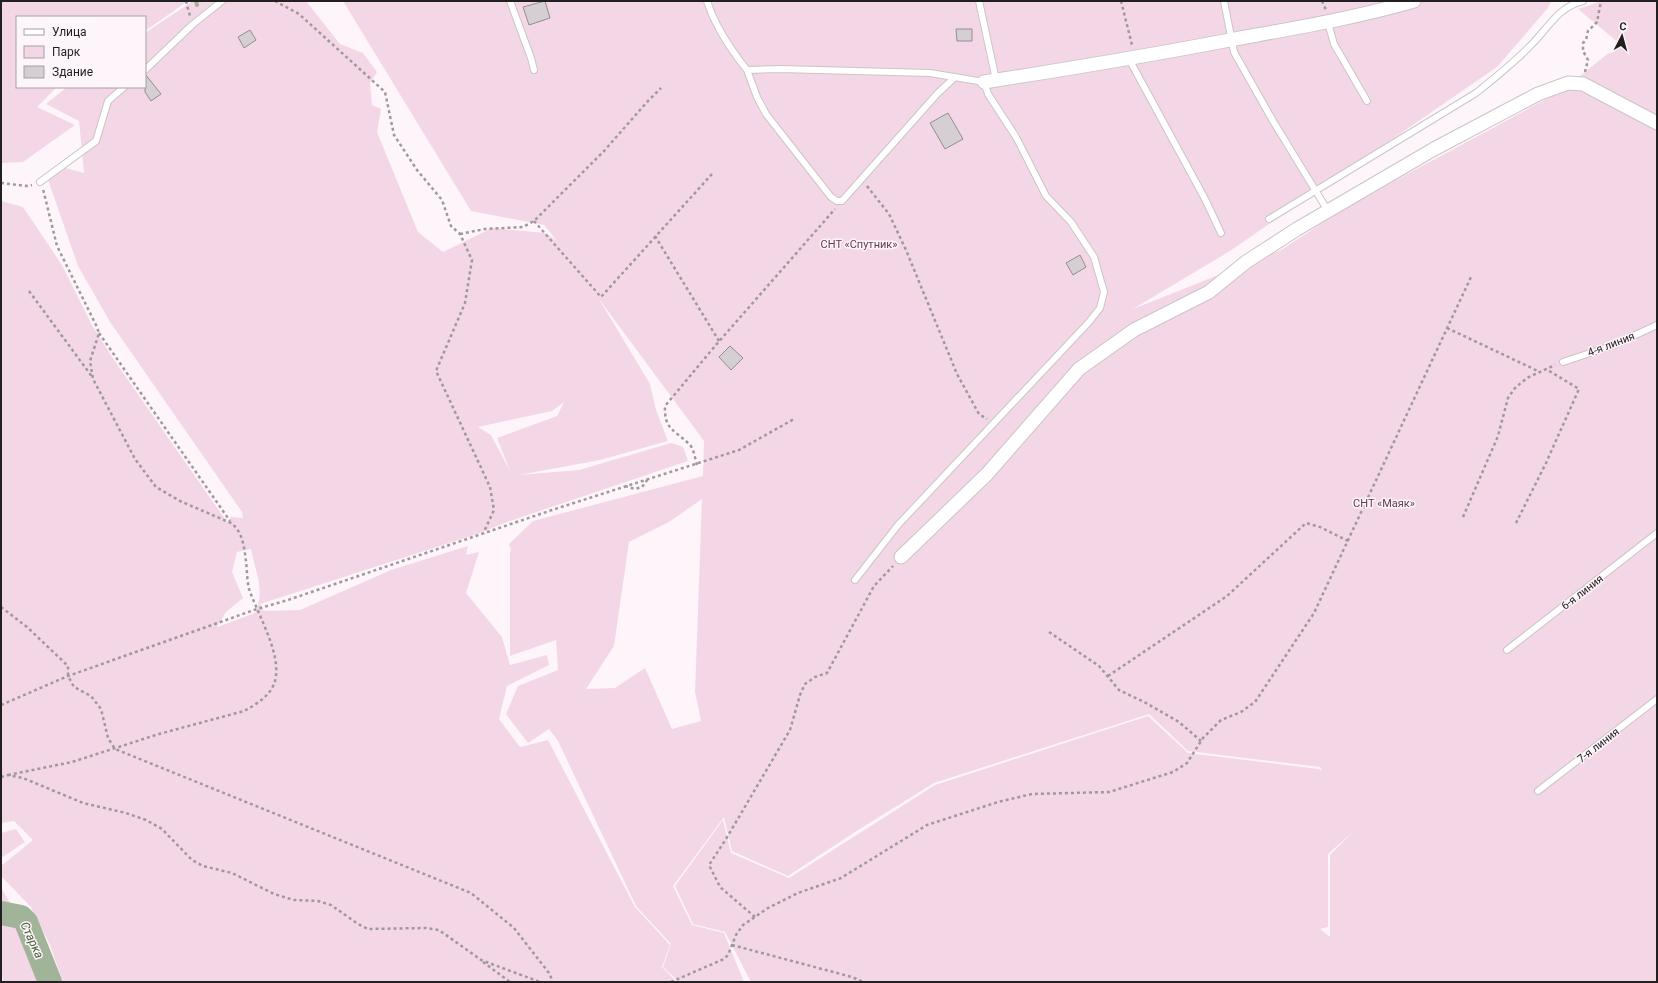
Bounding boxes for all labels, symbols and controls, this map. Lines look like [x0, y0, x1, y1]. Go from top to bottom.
legend [16, 16, 146, 88]
north arrow [1602, 16, 1642, 56]
text: С [1619, 20, 1627, 33]
text: Улица [52, 25, 87, 39]
text: Парк [52, 45, 81, 59]
text: Здание [52, 65, 93, 79]
park label: СНТ «Спутник» [821, 238, 897, 251]
street label: 4-я линия [1586, 330, 1637, 359]
park label: СНТ «Маяк» [1353, 497, 1415, 510]
street label: 6-я линия [1559, 572, 1606, 613]
street label: 7-я линия [1575, 725, 1622, 766]
water label: Старка [18, 920, 46, 960]

